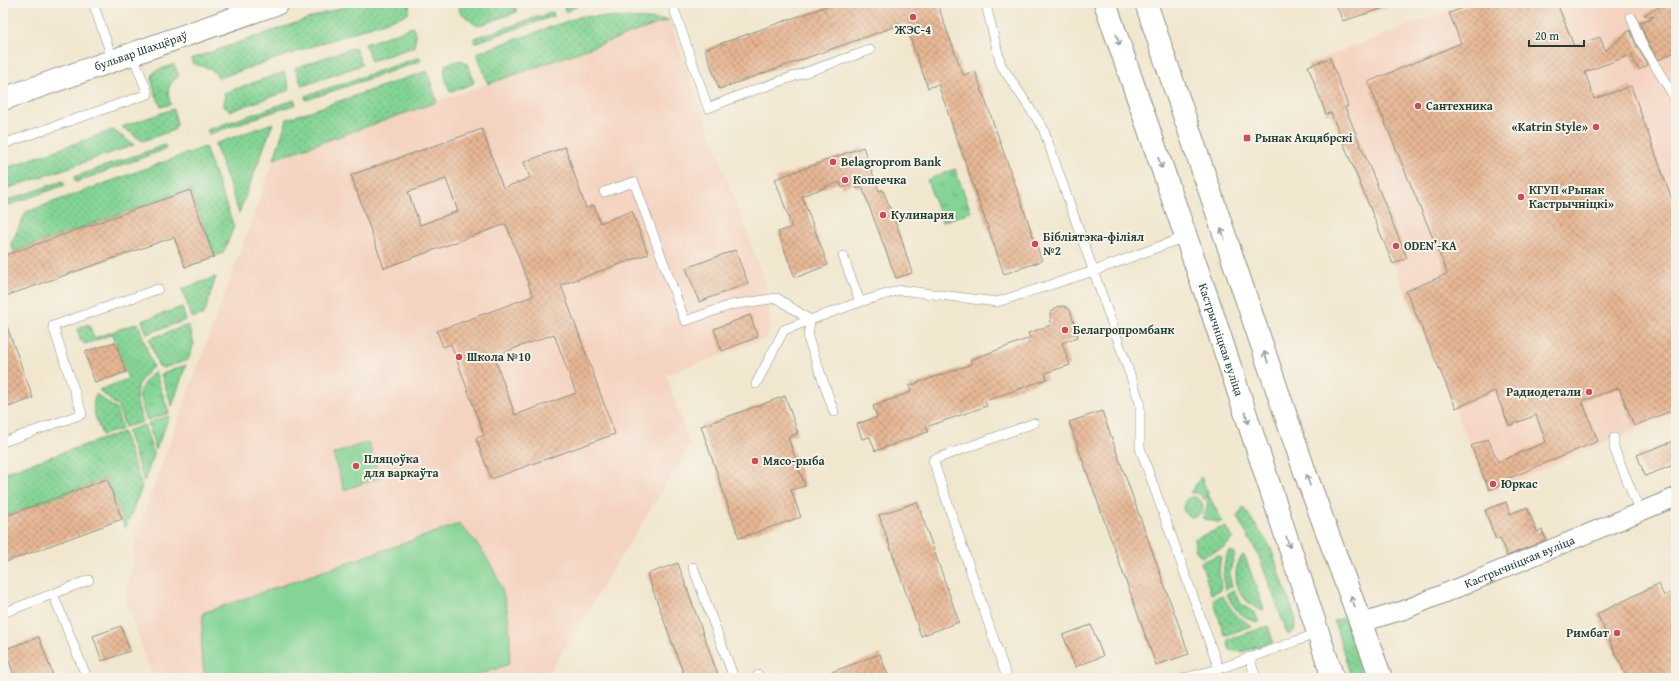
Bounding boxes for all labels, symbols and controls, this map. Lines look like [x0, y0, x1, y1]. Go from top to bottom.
marker: ЖЭС-4 [908, 12, 918, 22]
place label: ЖЭС-4 [894, 21, 931, 38]
scale bar [1529, 22, 1584, 48]
street label: бульвар Шахцёраў [92, 26, 190, 75]
text: 20 m [1535, 27, 1559, 44]
one-way arrow [1115, 33, 1122, 46]
place label: Сантехника [1426, 97, 1494, 114]
marker: Сантехника [1413, 101, 1423, 111]
place label: «Katrin Style» [1512, 118, 1588, 135]
marker: «Katrin Style» [1591, 122, 1601, 132]
place label: Рынак Акцябрскі [1255, 129, 1353, 146]
marker: Рынак Акцябрскі [1242, 133, 1252, 143]
place label: Belagroprom Bank [841, 153, 941, 170]
one-way arrow [1157, 156, 1164, 169]
marker: Belagroprom Bank [828, 157, 838, 167]
place label: Копеечка [853, 171, 907, 188]
marker: Копеечка [840, 175, 850, 185]
place label: КГУП «Рынак Кастрычніцкі» [1529, 181, 1614, 212]
marker: КГУП «Рынак Кастрычніцкі» [1516, 192, 1526, 202]
place label: Кулинария [891, 206, 955, 223]
marker: Кулинария [878, 210, 888, 220]
place label: Бібліятэка-філіял №2 [1043, 228, 1144, 259]
one-way arrow [1219, 228, 1227, 240]
place label: ODEN’-KA [1404, 237, 1457, 254]
marker: Бібліятэка-філіял №2 [1030, 239, 1040, 249]
marker: ODEN’-KA [1391, 241, 1401, 251]
street label: Кастрычніцкая вуліца [1195, 281, 1248, 398]
place label: Белагропромбанк [1073, 321, 1175, 338]
marker: Белагропромбанк [1060, 325, 1070, 335]
place label: Школа №10 [467, 348, 531, 365]
one-way arrow [1261, 351, 1269, 363]
marker: Школа №10 [454, 352, 464, 362]
place label: Радиодетали [1506, 383, 1581, 400]
marker: Радиодетали [1584, 387, 1594, 397]
one-way arrow [1244, 412, 1251, 425]
place label: Пляцоўка для варкаўта [364, 450, 440, 481]
place label: Мясо-рыба [763, 452, 825, 469]
marker: Мясо-рыба [750, 456, 760, 466]
marker: Пляцоўка для варкаўта [351, 461, 361, 471]
one-way arrow [1304, 474, 1312, 486]
place label: Юркас [1501, 475, 1538, 492]
marker: Юркас [1488, 479, 1498, 489]
street label: Кастрычніцкая вуліца [1462, 531, 1577, 592]
one-way arrow [1285, 535, 1292, 548]
one-way arrow [1349, 595, 1356, 608]
place label: Римбат [1566, 624, 1610, 641]
marker: Римбат [1612, 628, 1622, 638]

